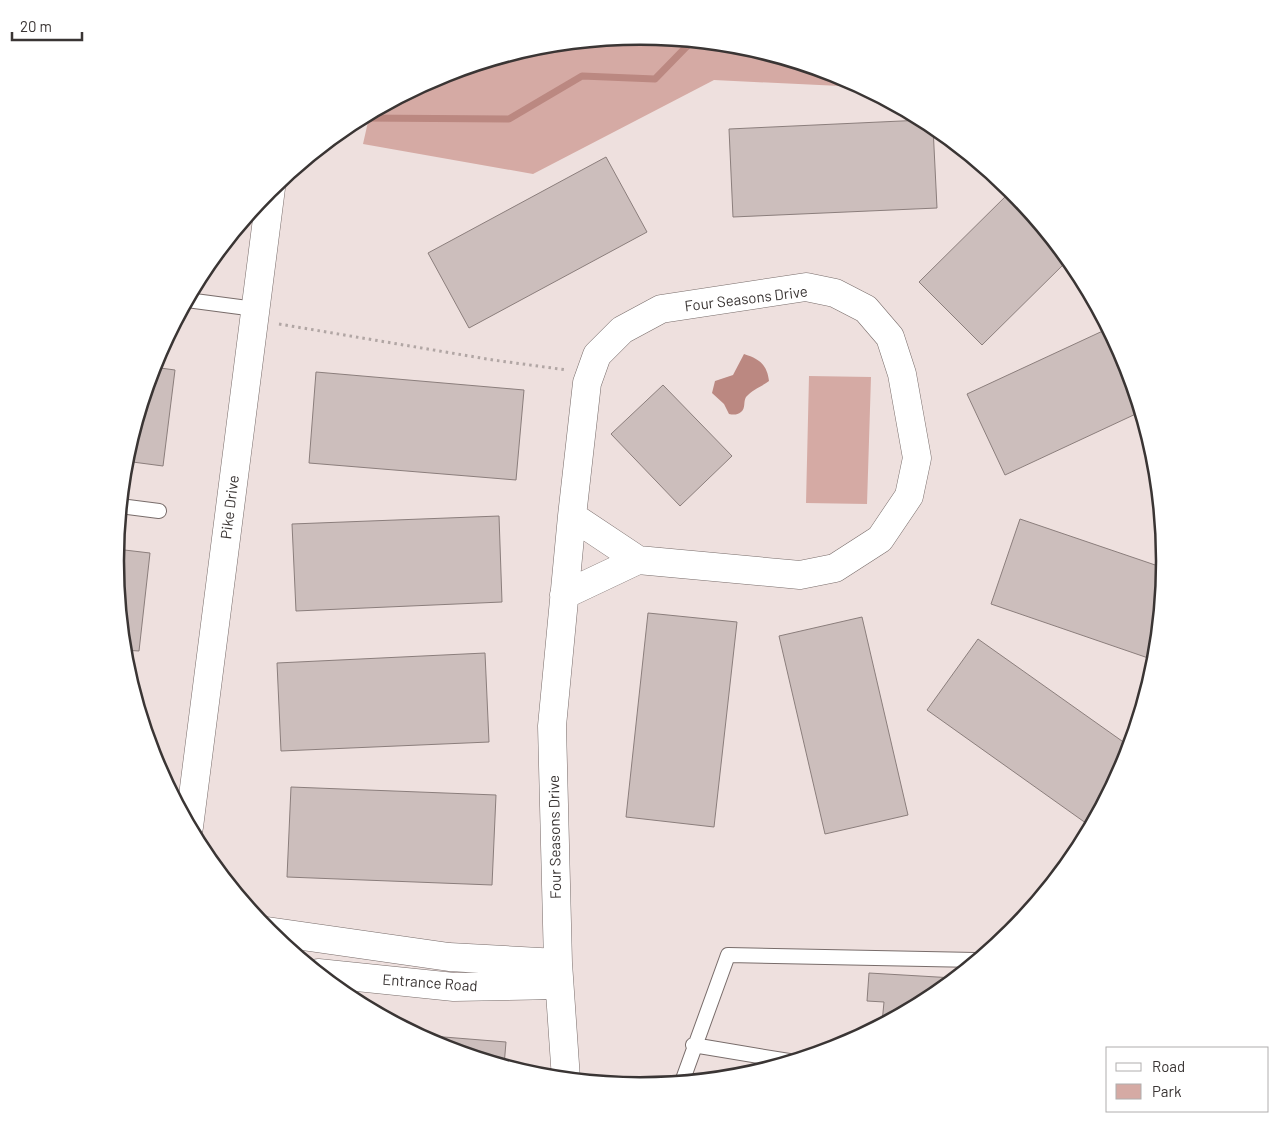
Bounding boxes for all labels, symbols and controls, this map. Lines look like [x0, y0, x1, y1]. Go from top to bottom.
scale bar [12, 10, 82, 42]
text: 20 m [20, 17, 52, 35]
street label: Four Seasons Drive [683, 282, 809, 314]
street label: Pike Drive [216, 474, 242, 540]
street label: Four Seasons Drive [544, 775, 564, 899]
street label: Entrance Road [382, 970, 478, 994]
legend [1106, 1047, 1269, 1112]
text: Road [1152, 1057, 1185, 1075]
text: Park [1152, 1082, 1182, 1100]

